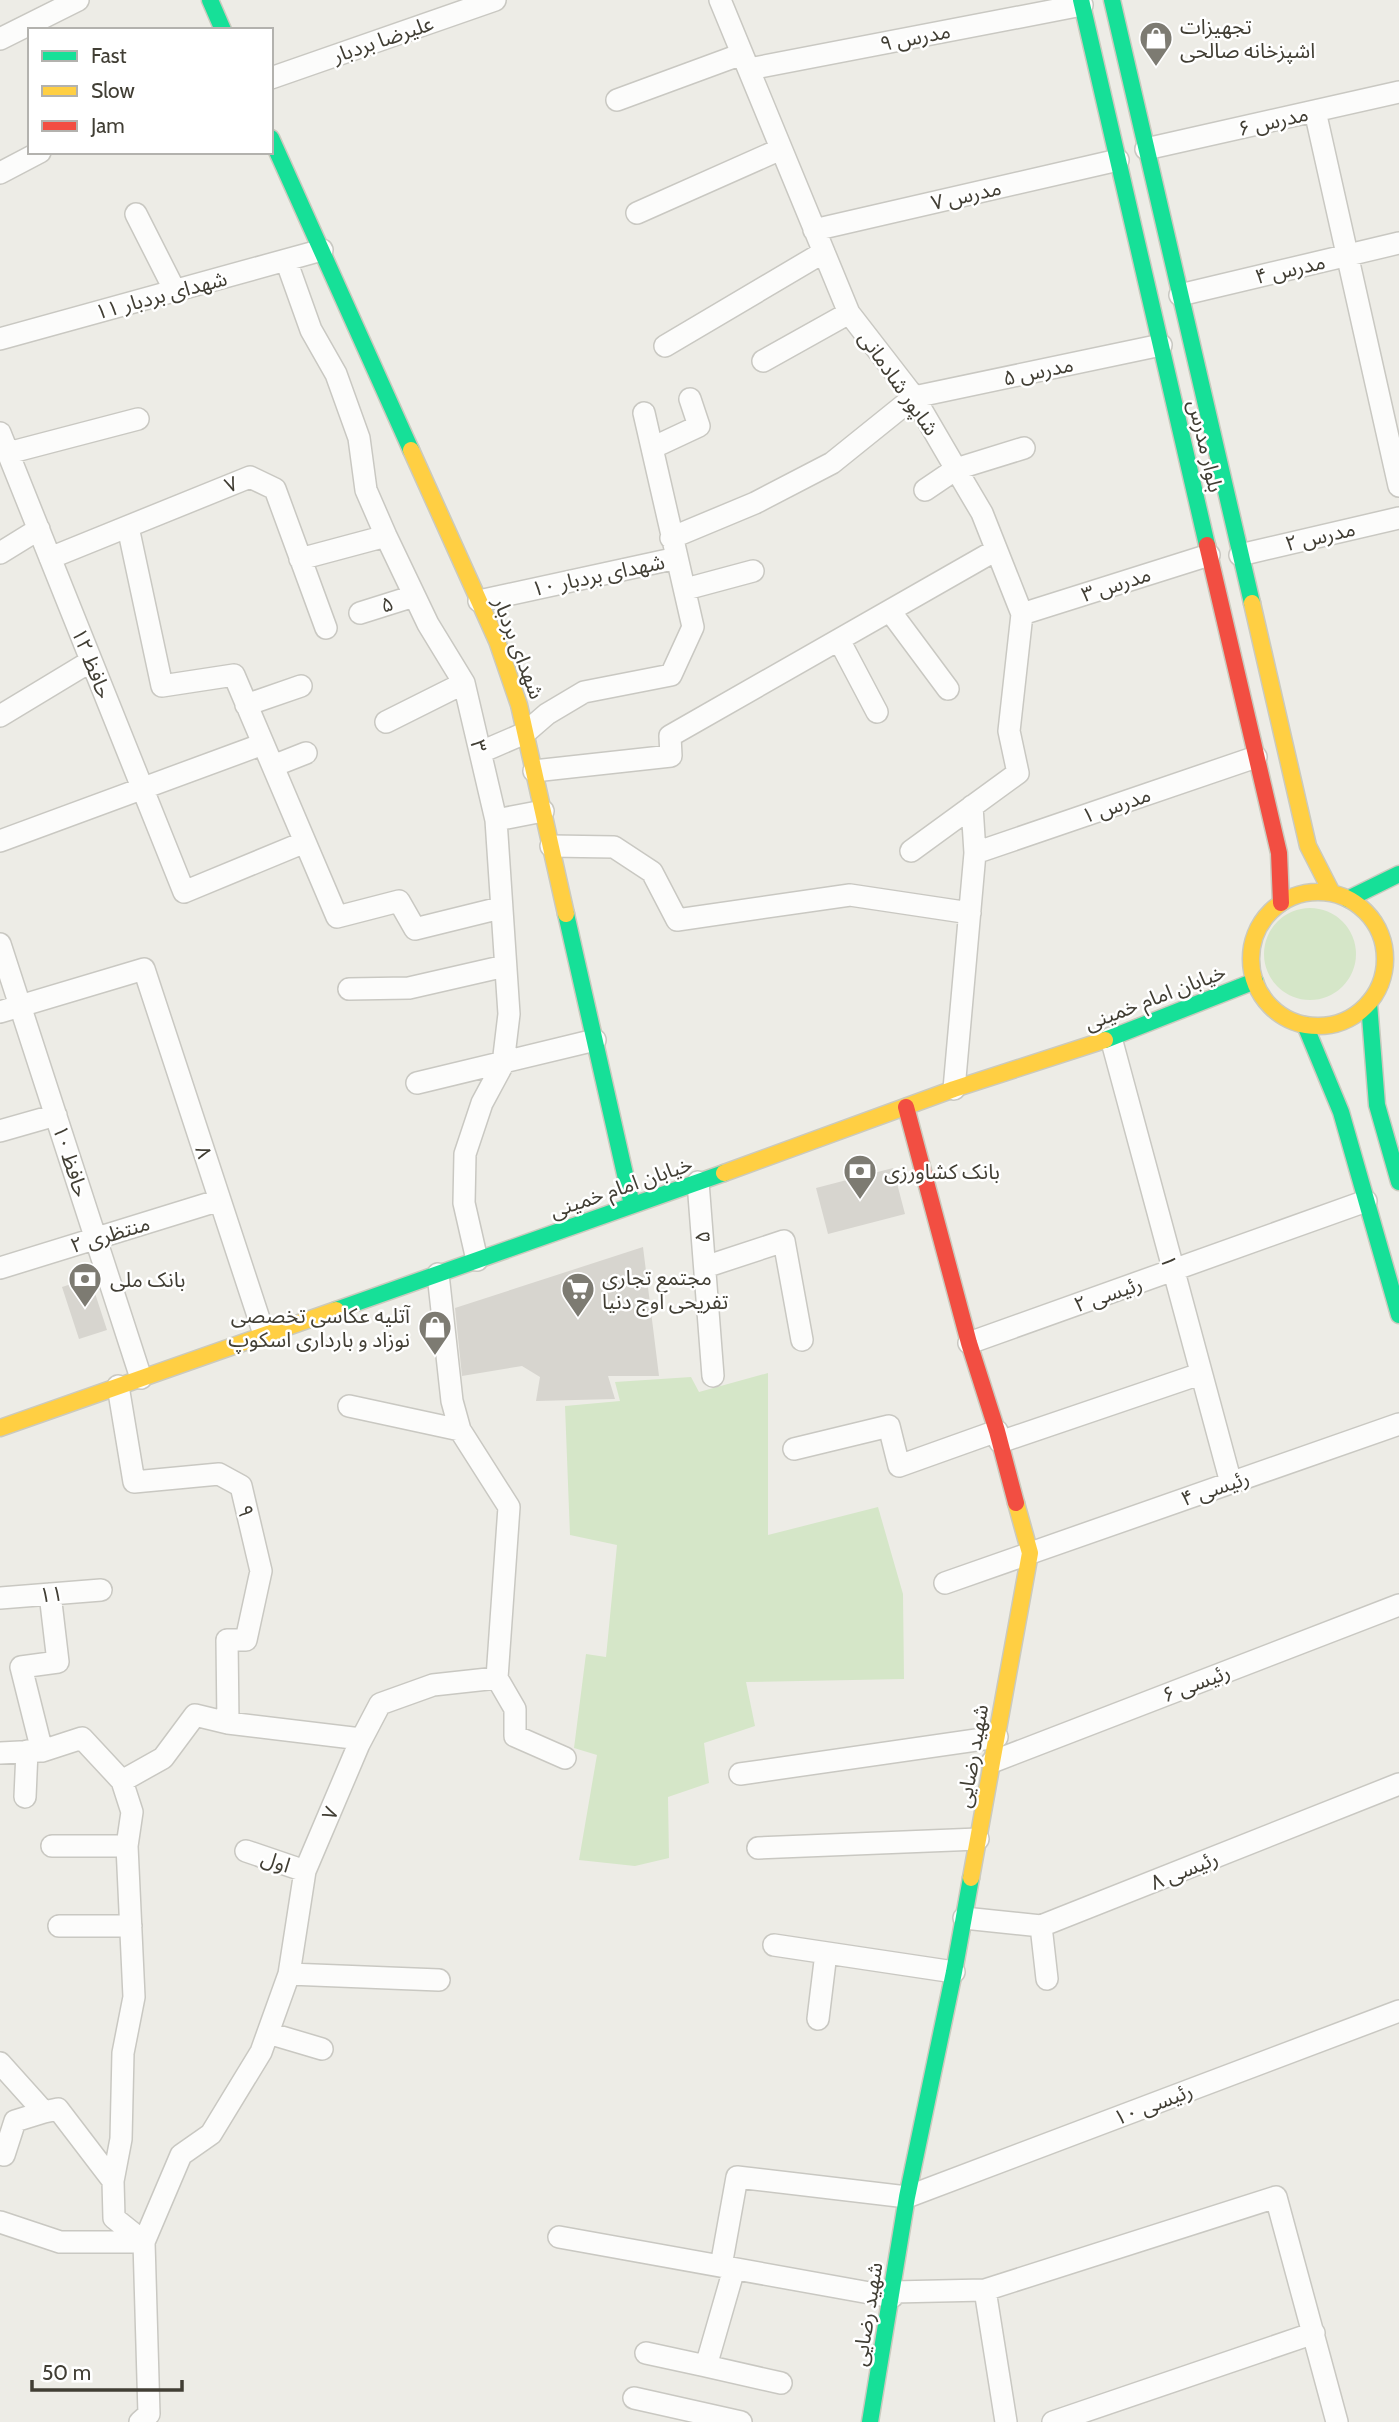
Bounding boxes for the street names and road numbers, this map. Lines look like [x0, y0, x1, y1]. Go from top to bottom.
street label: علیرضا بردبار [328, 10, 437, 68]
street label: مدرس ۹ [878, 18, 952, 56]
street label: مدرس ۶ [1235, 101, 1311, 141]
street label: مدرس ۷ [928, 175, 1004, 215]
street label: مدرس ۴ [1252, 249, 1328, 289]
street label: شهدای بردبار ۱۱ [92, 265, 230, 325]
street label: شاپور شادمانی [853, 326, 944, 441]
street label: مدرس ۵ [1000, 351, 1076, 391]
street label: بلوار مدرس [1183, 397, 1229, 495]
street label: ۷ [221, 470, 241, 498]
street label: مدرس ۲ [1282, 516, 1358, 556]
street label: شهدای بردبار ۱۰ [529, 549, 667, 601]
street label: مدرس ۳ [1078, 561, 1154, 607]
street label: ۵ [377, 590, 397, 618]
street label: شهدای بردبار [488, 593, 550, 702]
street label: حافظ ۱۲ [67, 624, 117, 702]
street label: ۳ [465, 737, 493, 755]
street label: مدرس ۱ [1078, 782, 1154, 828]
street label: خیابان امام خمینی [1081, 959, 1231, 1039]
street label: حافظ ۱۰ [48, 1122, 94, 1200]
street label: ۸ [190, 1142, 218, 1162]
street label: خیابان امام خمینی [546, 1151, 697, 1227]
street label: منتظری ۲ [67, 1210, 153, 1258]
street label: ۵ [689, 1230, 715, 1244]
street label: ۱ [1155, 1252, 1183, 1270]
street label: رئیسی ۲ [1071, 1271, 1145, 1317]
street label: رئیسی ۴ [1178, 1465, 1252, 1511]
street label: ۹ [232, 1502, 260, 1520]
street label: ۱۱ [38, 1581, 64, 1607]
street label: رئیسی ۶ [1159, 1659, 1233, 1707]
street label: شهید رضایی [951, 1702, 993, 1810]
street label: ۷ [316, 1803, 344, 1823]
street label: اول [258, 1844, 294, 1878]
street label: رئیسی ۸ [1147, 1845, 1221, 1895]
street label: رئیسی ۱۰ [1110, 2078, 1196, 2130]
street label: شهید رضایی [846, 2260, 888, 2368]

